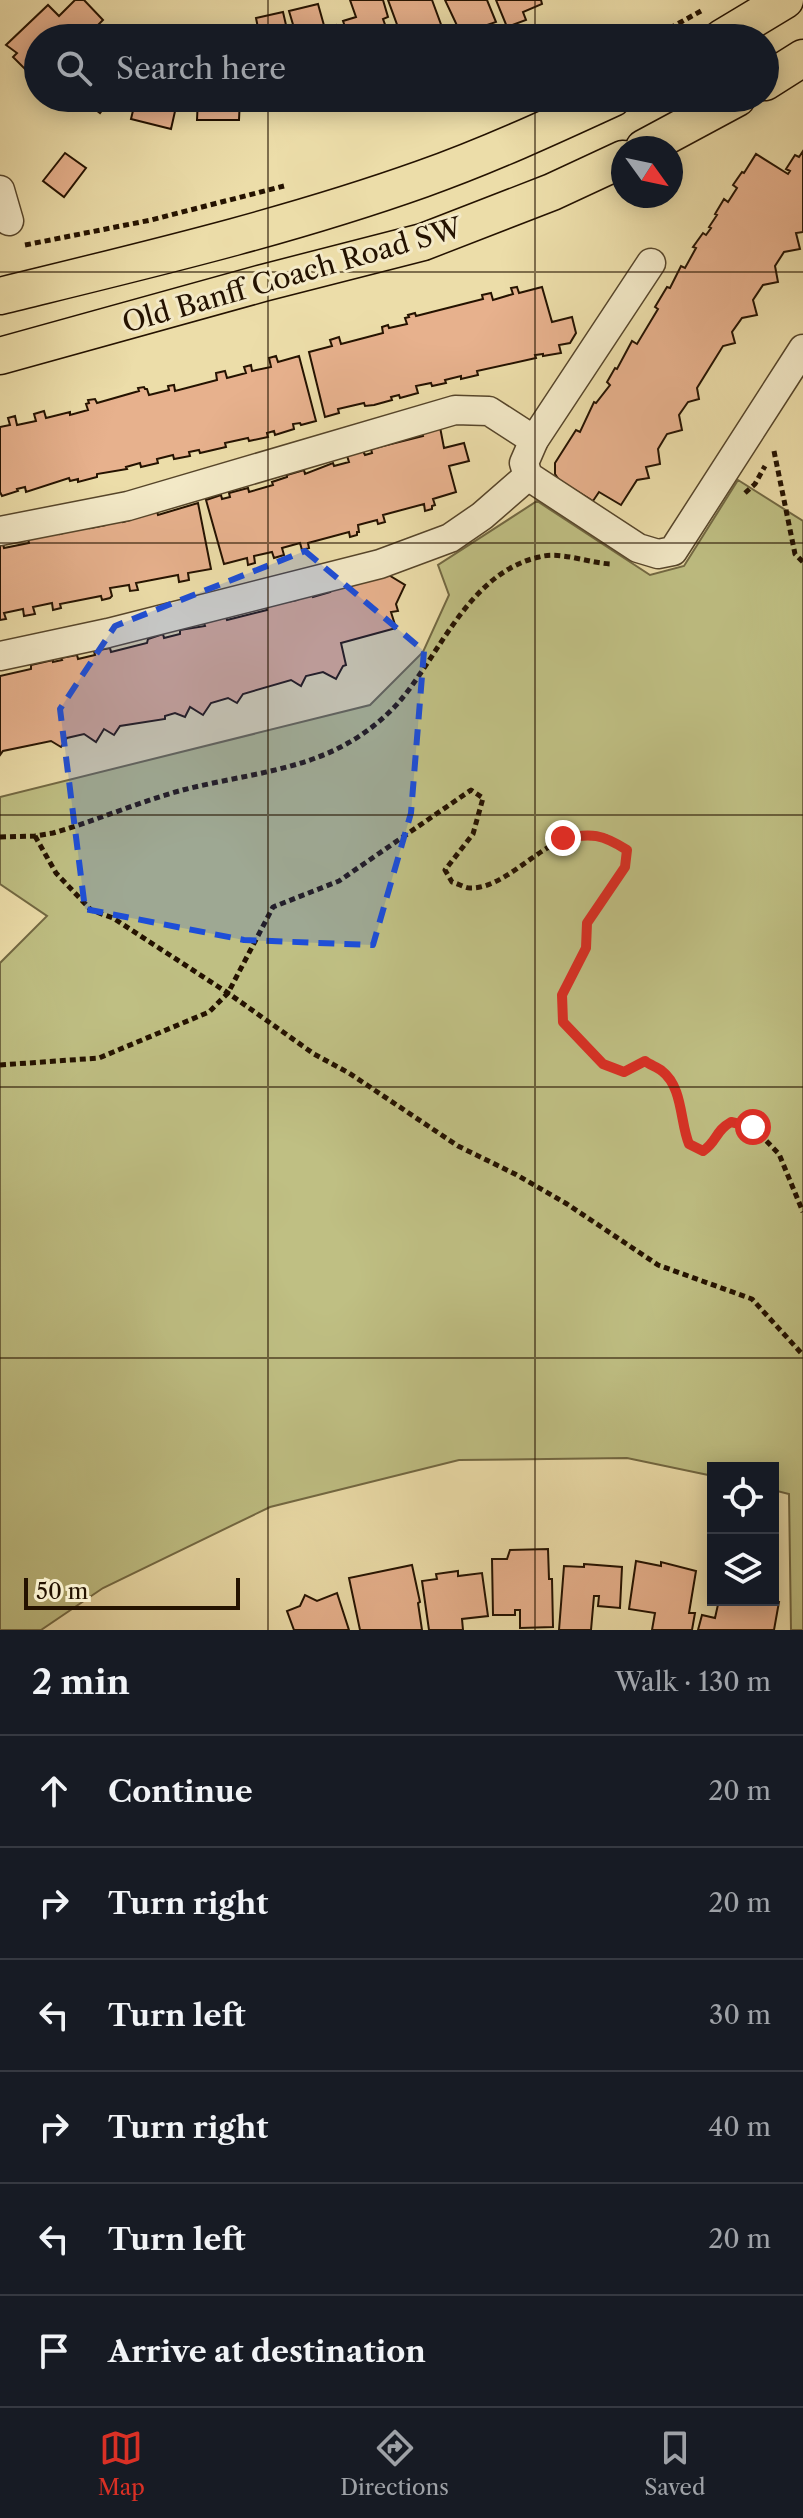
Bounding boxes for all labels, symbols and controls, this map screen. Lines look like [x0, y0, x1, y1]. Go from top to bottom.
search box [24, 24, 779, 112]
icon: search [52, 46, 96, 90]
text: Search here [116, 50, 286, 87]
north arrow [611, 136, 683, 208]
street label: Old Banff Coach Road SW [118, 210, 467, 340]
route end [545, 820, 581, 856]
route start [735, 1109, 771, 1145]
map controls [707, 1462, 779, 1606]
button: locate [707, 1462, 779, 1534]
button: layers [707, 1534, 779, 1606]
scale bar [24, 1574, 240, 1610]
text: 50 m [36, 1578, 88, 1605]
text: 2 min [32, 1661, 130, 1703]
text: Walk · 130 m [615, 1666, 771, 1698]
icon: ahead [32, 1769, 76, 1813]
text: Continue [108, 1773, 253, 1810]
text: 20 m [708, 1775, 771, 1807]
icon: right [32, 1881, 76, 1925]
text: Turn right [108, 1885, 268, 1922]
text: 20 m [708, 1887, 771, 1919]
icon: left [32, 1993, 76, 2037]
text: Turn left [108, 1997, 245, 2034]
text: 30 m [709, 1999, 771, 2031]
icon: right [32, 2105, 76, 2149]
text: Turn right [108, 2109, 268, 2146]
text: 40 m [708, 2111, 771, 2143]
icon: left [32, 2217, 76, 2261]
text: Turn left [108, 2221, 245, 2258]
text: 20 m [708, 2223, 771, 2255]
icon: arrive [32, 2329, 76, 2373]
text: Arrive at destination [108, 2333, 426, 2370]
tab: Map [98, 2426, 145, 2501]
tab: Directions [340, 2426, 449, 2501]
tab: Saved [644, 2426, 705, 2501]

